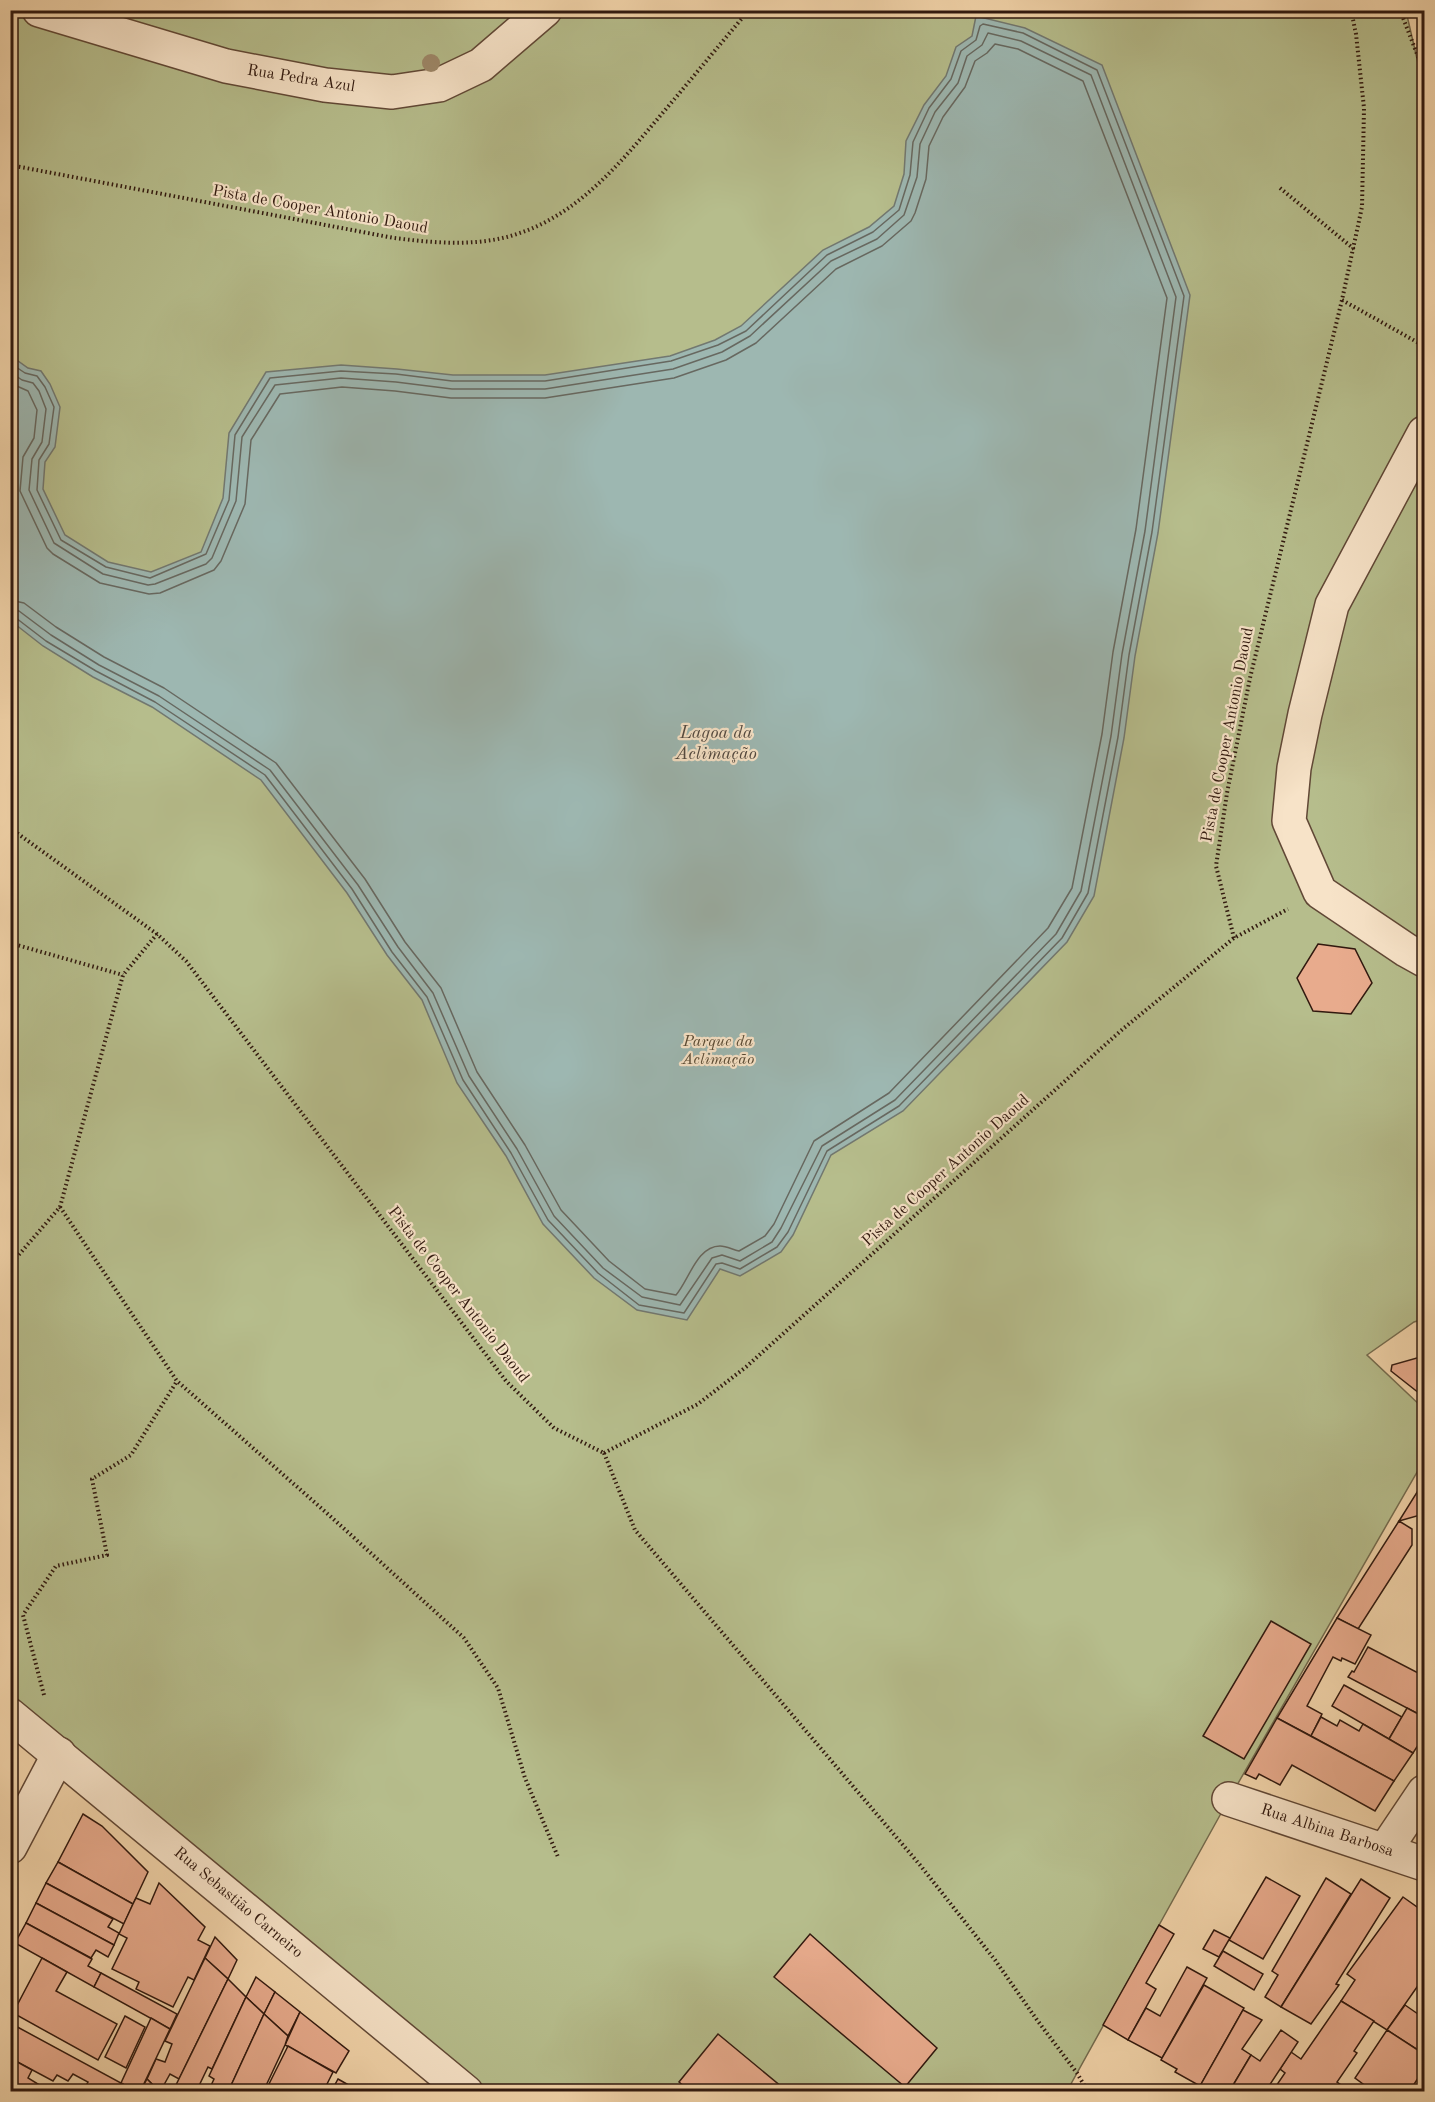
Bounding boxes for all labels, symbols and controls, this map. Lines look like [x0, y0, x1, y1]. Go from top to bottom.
street label: Rua Pedra Azul [246, 63, 356, 95]
street label: Pista de Cooper Antonio Daoud [211, 183, 429, 237]
street label: Pista de Cooper Antonio Daoud [1199, 626, 1257, 844]
water label: Lagoa da Aclimação [674, 724, 757, 763]
park label: Parque da Aclimação [681, 1034, 754, 1068]
street label: Pista de Cooper Antonio Daoud [859, 1092, 1033, 1250]
street label: Pista de Cooper Antonio Daoud [384, 1204, 532, 1386]
street label: Rua Albina Barbosa [1258, 1802, 1396, 1860]
street label: Rua Sebastião Carneiro [170, 1844, 306, 1962]

